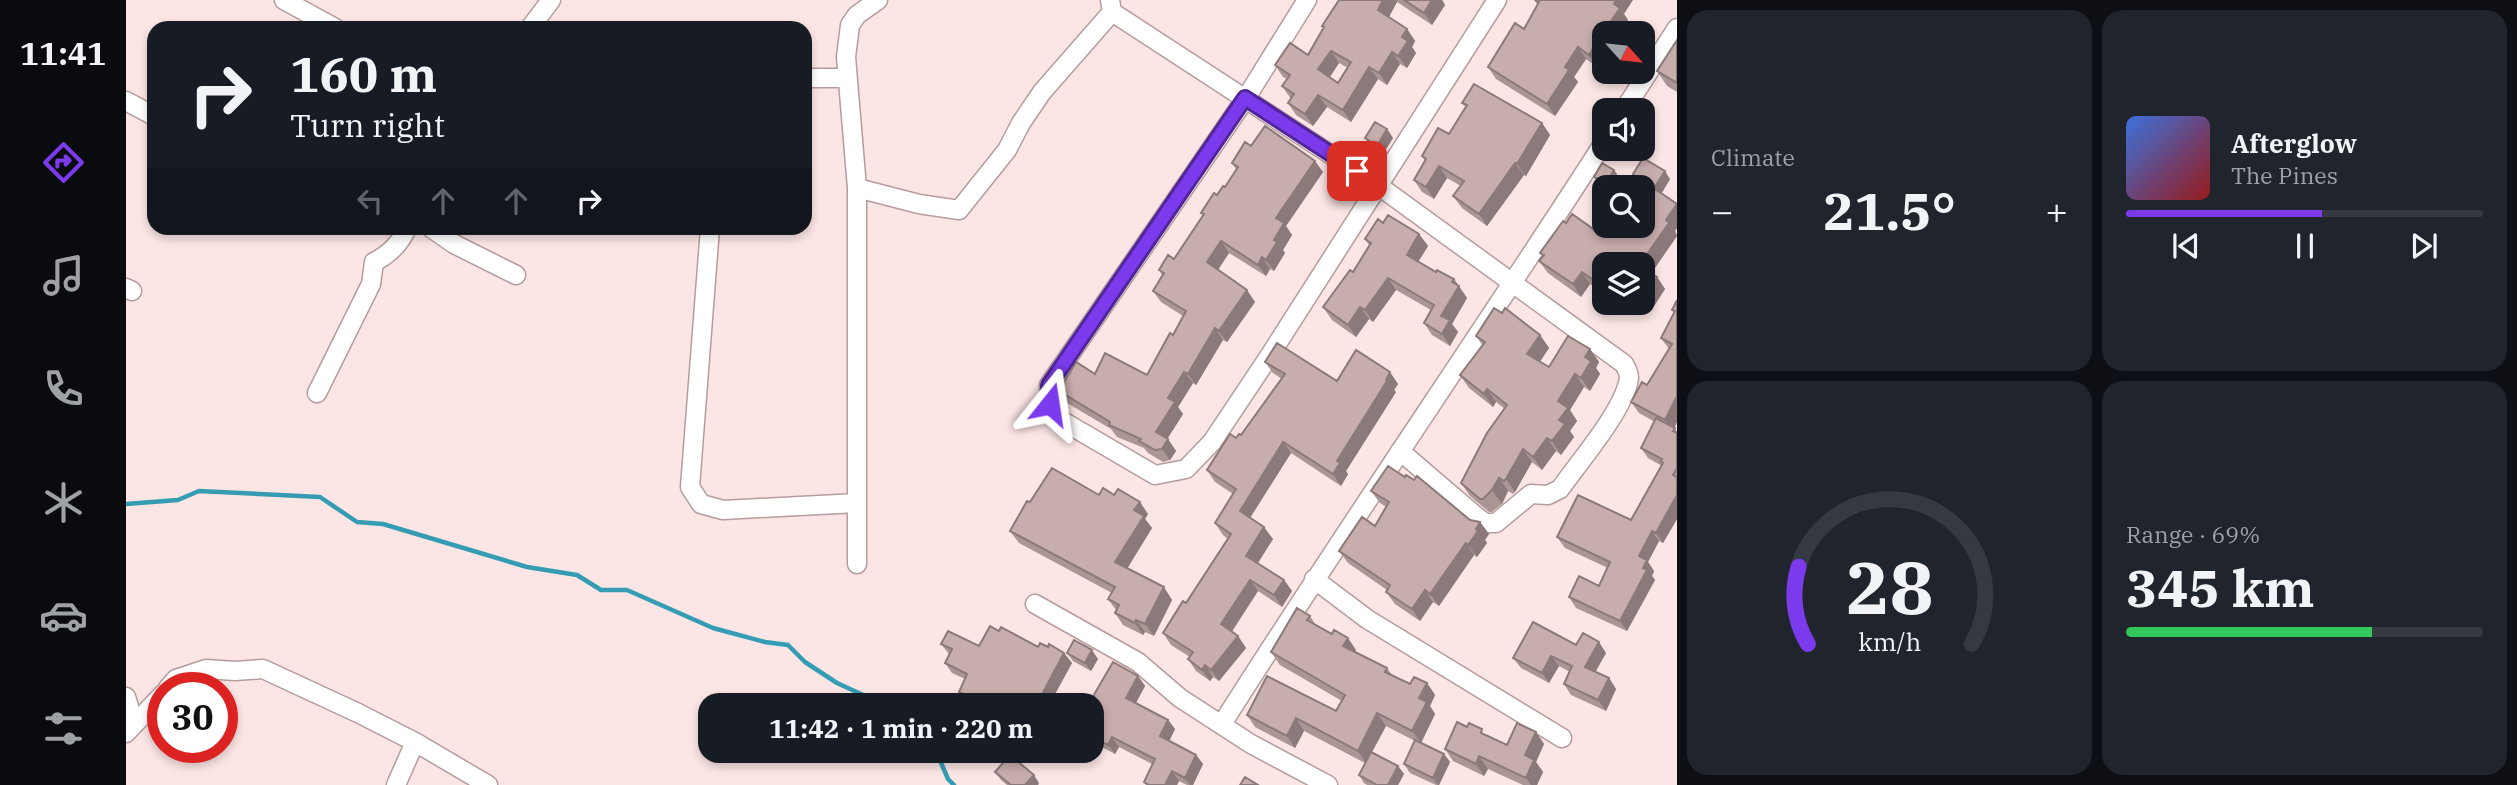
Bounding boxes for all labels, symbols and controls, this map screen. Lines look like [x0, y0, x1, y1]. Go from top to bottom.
north arrow [1592, 21, 1656, 84]
map controls [1592, 21, 1655, 315]
text: 11:41 [20, 32, 106, 74]
text: 160 m [290, 42, 437, 105]
icon: right [175, 49, 266, 140]
button: sound [1592, 98, 1655, 161]
text: Turn right [290, 104, 445, 146]
text: Afterglow [2231, 126, 2357, 160]
icon: directions [39, 138, 88, 187]
pin [1327, 141, 1387, 201]
text: Climate [1711, 142, 1795, 172]
icon: arrive [1338, 152, 1376, 190]
text: The Pines [2231, 160, 2338, 190]
button: search [1592, 175, 1655, 238]
text: 21.5° [1823, 177, 1956, 244]
icon: left [351, 182, 389, 220]
icon: ahead [424, 182, 462, 220]
icon: ahead [497, 182, 535, 220]
icon: right [570, 182, 608, 220]
text: − [1711, 186, 1734, 235]
text: + [2045, 186, 2068, 235]
icon: previous [2167, 227, 2205, 265]
icon: pause [2286, 227, 2324, 265]
icon: next [2405, 227, 2443, 265]
icon: music [39, 251, 88, 300]
button: layers [1592, 252, 1655, 315]
icon: phone [39, 364, 88, 413]
position arrow [1013, 367, 1087, 441]
icon: climate [39, 478, 88, 527]
text: Range · 69% [2126, 519, 2260, 549]
text: 28 [1846, 539, 1933, 634]
text: 345 km [2126, 554, 2315, 621]
icon: car [39, 591, 88, 640]
text: km/h [1858, 625, 1921, 658]
speed limit sign: 30 [147, 672, 238, 763]
icon: filters [39, 704, 88, 753]
text: 11:42 · 1 min · 220 m [769, 711, 1033, 745]

